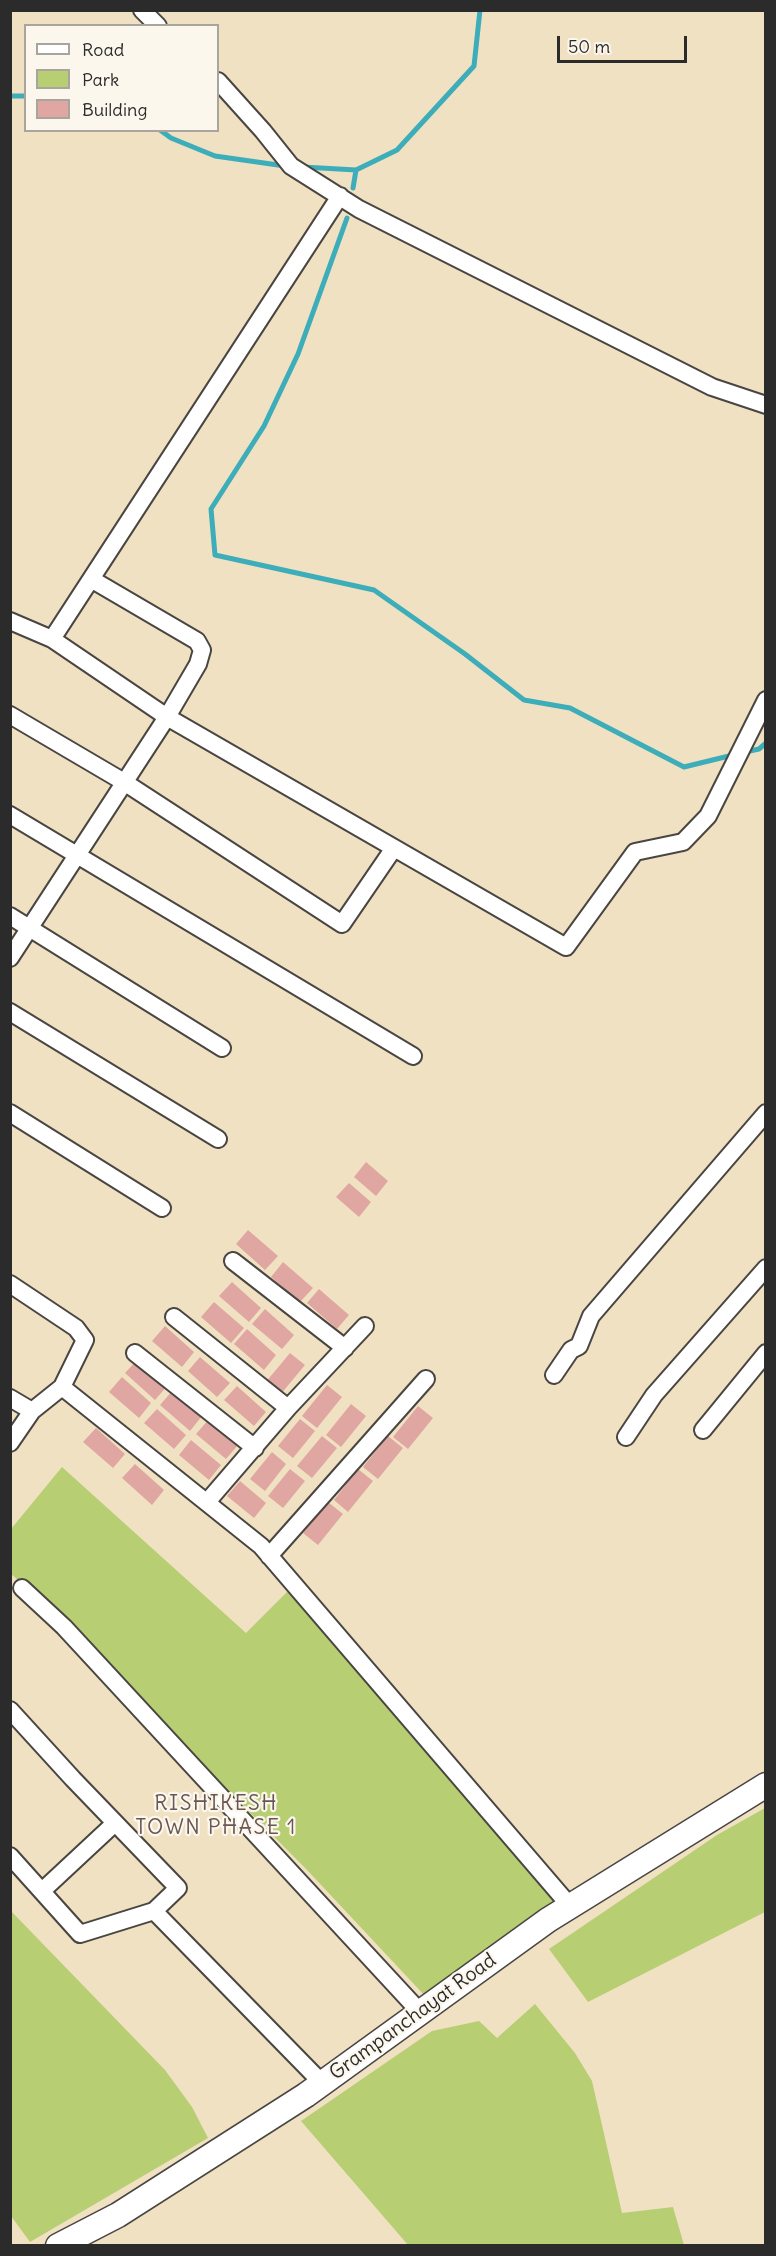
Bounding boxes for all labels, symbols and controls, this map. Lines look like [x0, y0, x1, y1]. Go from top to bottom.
legend [24, 24, 219, 132]
scale bar [560, 24, 690, 62]
text: 50 m [568, 35, 610, 58]
text: Road [82, 38, 124, 61]
text: Park [82, 68, 119, 91]
text: Building [82, 98, 147, 121]
district label: RISHIKESH TOWN PHASE 1 [135, 1791, 297, 1841]
street label: Grampanchayat Road [325, 1949, 501, 2085]

